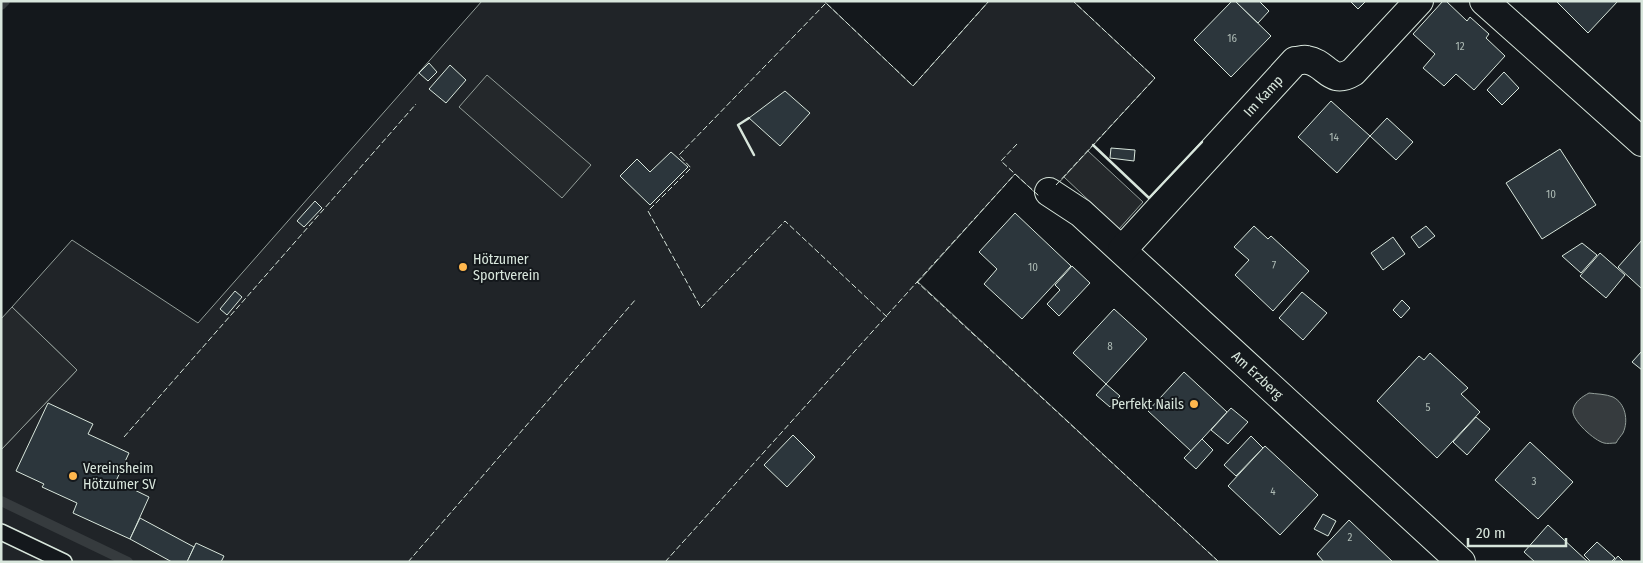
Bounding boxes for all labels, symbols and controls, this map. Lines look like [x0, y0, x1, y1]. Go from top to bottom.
house number: 16 [1227, 32, 1237, 45]
house number: 12 [1455, 40, 1465, 53]
street label: Im Kamp [1240, 72, 1286, 120]
house number: 14 [1329, 131, 1339, 144]
house number: 10 [1546, 188, 1556, 201]
place label: Hötzumer Sportverein [473, 251, 540, 284]
house number: 7 [1272, 259, 1277, 272]
marker: Hötzumer Sportverein [457, 261, 469, 273]
house number: 10 [1028, 261, 1038, 274]
house number: 8 [1107, 340, 1113, 353]
street label: Am Erzberg [1228, 347, 1287, 403]
place label: Perfekt Nails [1111, 396, 1184, 413]
marker: Perfekt Nails [1188, 398, 1200, 410]
house number: 5 [1425, 401, 1431, 414]
place label: Vereinsheim Hötzumer SV [83, 460, 157, 493]
marker: Vereinsheim Hötzumer SV [67, 470, 79, 482]
house number: 3 [1532, 475, 1537, 488]
house number: 4 [1270, 485, 1276, 498]
scale bar [1468, 516, 1566, 548]
text: 20 m [1476, 524, 1506, 542]
house number: 2 [1348, 531, 1353, 544]

